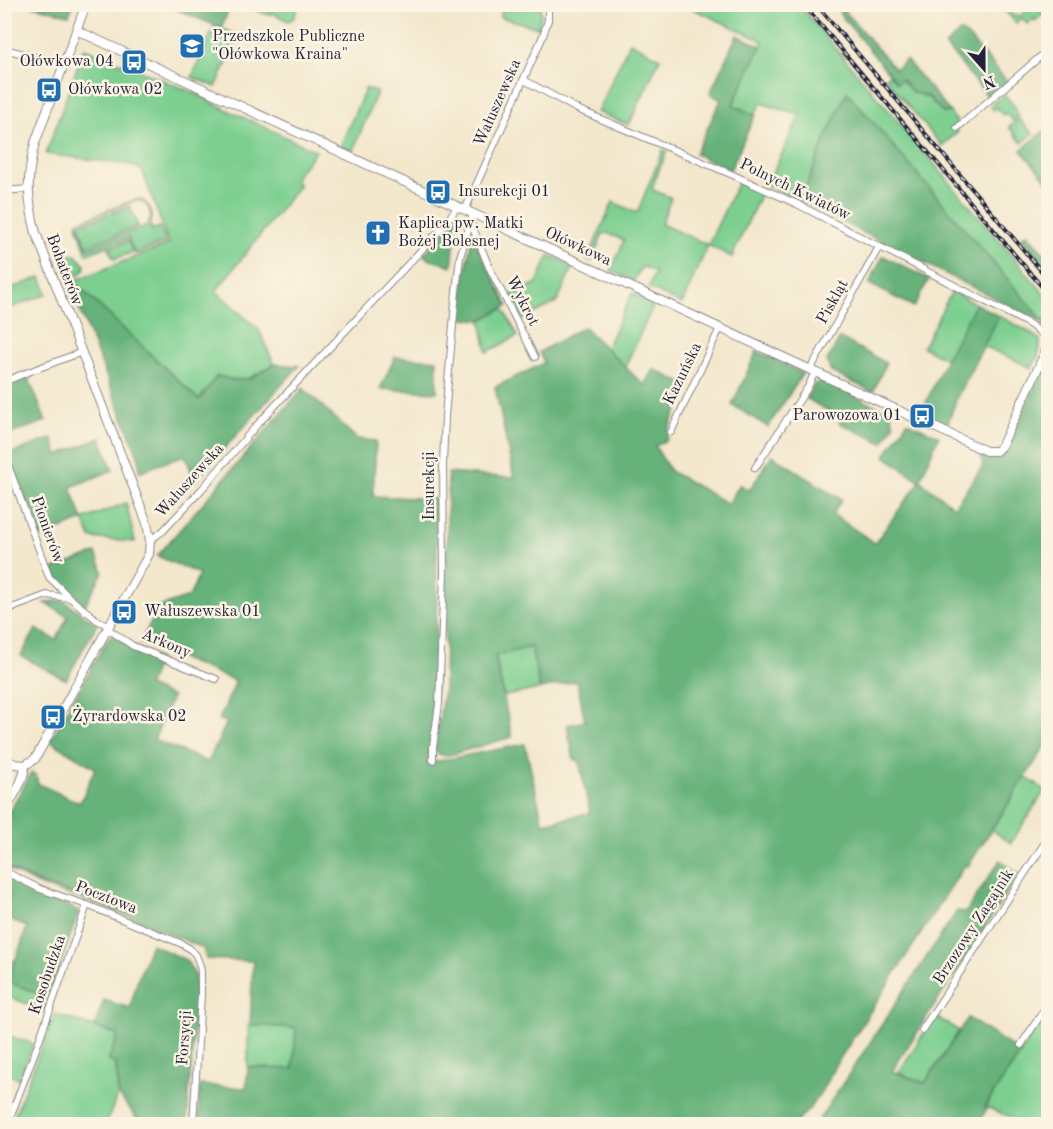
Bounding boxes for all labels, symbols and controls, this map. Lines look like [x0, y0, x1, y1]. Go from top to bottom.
place label: Przedszkole Publiczne "Ołówkowa Kraina" [212, 29, 365, 63]
school or university icon: Przedszkole Publiczne "Ołówkowa Kraina" [177, 31, 207, 61]
north arrow [954, 39, 1014, 99]
bus stop icon: Ołówkowa 04 [119, 47, 149, 77]
place label: Ołówkowa 04 [19, 54, 114, 70]
street label: Wałuszewska [472, 57, 524, 149]
text: N [979, 71, 997, 91]
bus stop icon: Ołówkowa 02 [34, 75, 64, 105]
place label: Ołówkowa 02 [68, 82, 163, 98]
street label: Polnych Kwiatów [737, 156, 854, 224]
bus stop icon: Insurekcji 01 [423, 177, 453, 207]
place label: Insurekcji 01 [458, 184, 550, 200]
place label: Kaplica pw. Matki Bożej Bolesnej [398, 216, 523, 250]
church icon: Kaplica pw. Matki Bożej Bolesnej [363, 218, 393, 248]
street label: Ołówkowa [542, 225, 614, 269]
street label: Bohaterów [43, 232, 85, 309]
street label: Wykrot [503, 273, 542, 329]
street label: Piskląt [814, 277, 852, 327]
street label: Kazuńska [661, 340, 705, 408]
bus stop icon: Parowozowa 01 [907, 401, 937, 431]
place label: Parowozowa 01 [793, 408, 902, 424]
street label: Wałuszewska [153, 441, 227, 521]
street label: Insurekcji [422, 451, 438, 521]
street label: Pionierów [27, 494, 67, 566]
bus stop icon: Wałuszewska 01 [109, 597, 139, 627]
place label: Wałuszewska 01 [144, 604, 261, 620]
street label: Arkony [139, 626, 194, 662]
bus stop icon: Żyrardowska 02 [38, 702, 68, 732]
place label: Żyrardowska 02 [72, 705, 187, 725]
street label: Brzozowy Zagajnik [931, 866, 1017, 988]
street label: Pocztowa [73, 879, 139, 917]
street label: Kosobudzka [27, 933, 69, 1017]
street label: Forsycji [175, 1010, 195, 1066]

